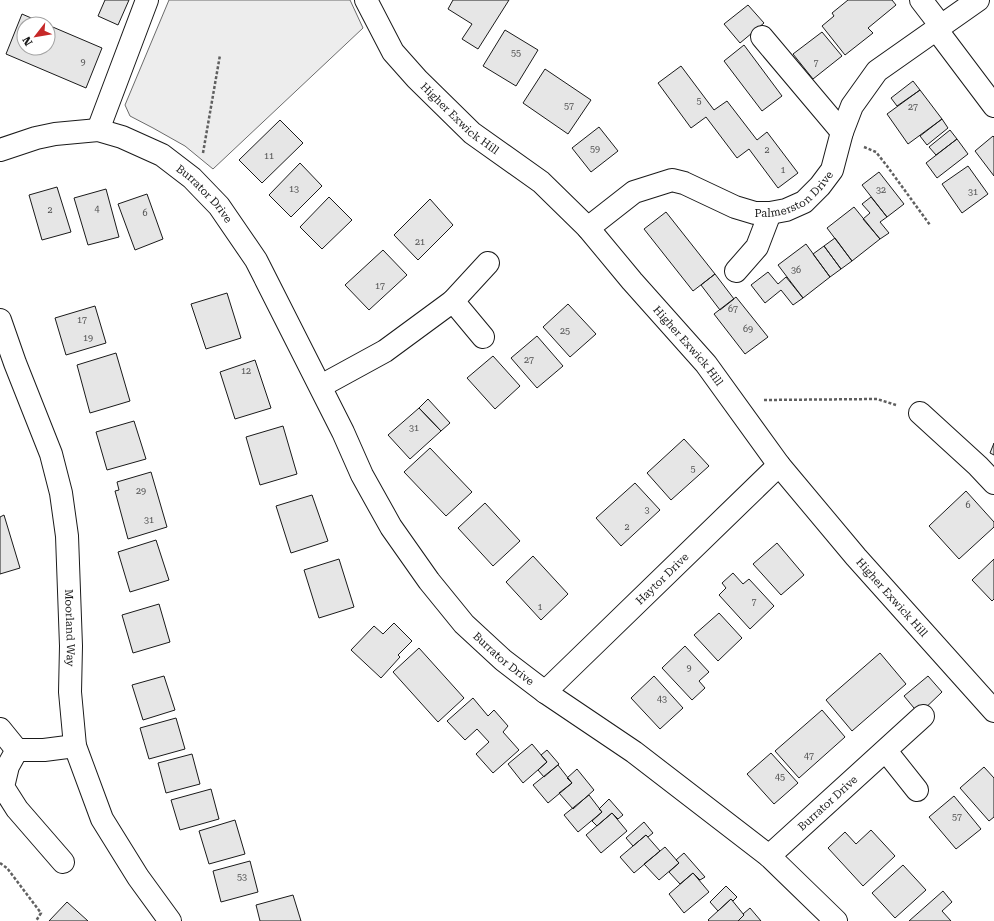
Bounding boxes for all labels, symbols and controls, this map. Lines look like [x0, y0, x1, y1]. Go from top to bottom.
north arrow [16, 16, 56, 56]
text: N [20, 33, 36, 48]
house number: 55 [511, 48, 521, 58]
house number: 9 [80, 57, 86, 67]
house number: 7 [813, 58, 819, 68]
street label: Higher Exwick Hill [418, 80, 502, 157]
house number: 5 [696, 96, 702, 106]
house number: 57 [564, 101, 574, 111]
house number: 27 [908, 102, 918, 112]
house number: 59 [590, 144, 600, 154]
house number: 2 [764, 145, 770, 155]
house number: 11 [264, 151, 274, 161]
street label: Burrator Drive [174, 162, 235, 225]
house number: 1 [780, 165, 786, 175]
street label: Palmerston Drive [754, 168, 836, 220]
house number: 13 [289, 184, 299, 194]
house number: 32 [876, 185, 886, 195]
house number: 31 [968, 187, 978, 197]
house number: 4 [94, 204, 100, 214]
house number: 2 [47, 205, 53, 215]
house number: 6 [142, 208, 148, 218]
house number: 21 [415, 237, 425, 247]
house number: 36 [791, 265, 801, 275]
house number: 17 [375, 281, 385, 291]
street label: Higher Exwick Hill [651, 303, 726, 389]
house number: 67 [728, 304, 738, 314]
house number: 17 [77, 315, 87, 325]
house number: 69 [743, 324, 753, 334]
house number: 25 [560, 326, 570, 336]
house number: 19 [83, 333, 93, 343]
house number: 27 [524, 355, 534, 365]
house number: 12 [241, 366, 251, 376]
house number: 31 [409, 423, 419, 433]
house number: 5 [690, 464, 696, 474]
house number: 29 [136, 486, 146, 496]
house number: 6 [965, 500, 971, 510]
house number: 3 [644, 505, 650, 515]
house number: 31 [144, 515, 154, 525]
house number: 2 [624, 522, 630, 532]
street label: Haytor Drive [633, 550, 691, 607]
street label: Higher Exwick Hill [854, 555, 931, 640]
street label: Moorland Way [62, 589, 78, 667]
house number: 7 [751, 597, 757, 607]
house number: 1 [537, 602, 543, 612]
street label: Burrator Drive [470, 629, 537, 688]
house number: 9 [686, 663, 692, 673]
house number: 43 [657, 694, 667, 704]
house number: 47 [804, 751, 814, 761]
house number: 45 [775, 772, 785, 782]
street label: Burrator Drive [795, 773, 860, 833]
house number: 57 [952, 812, 962, 822]
house number: 53 [237, 872, 247, 882]

